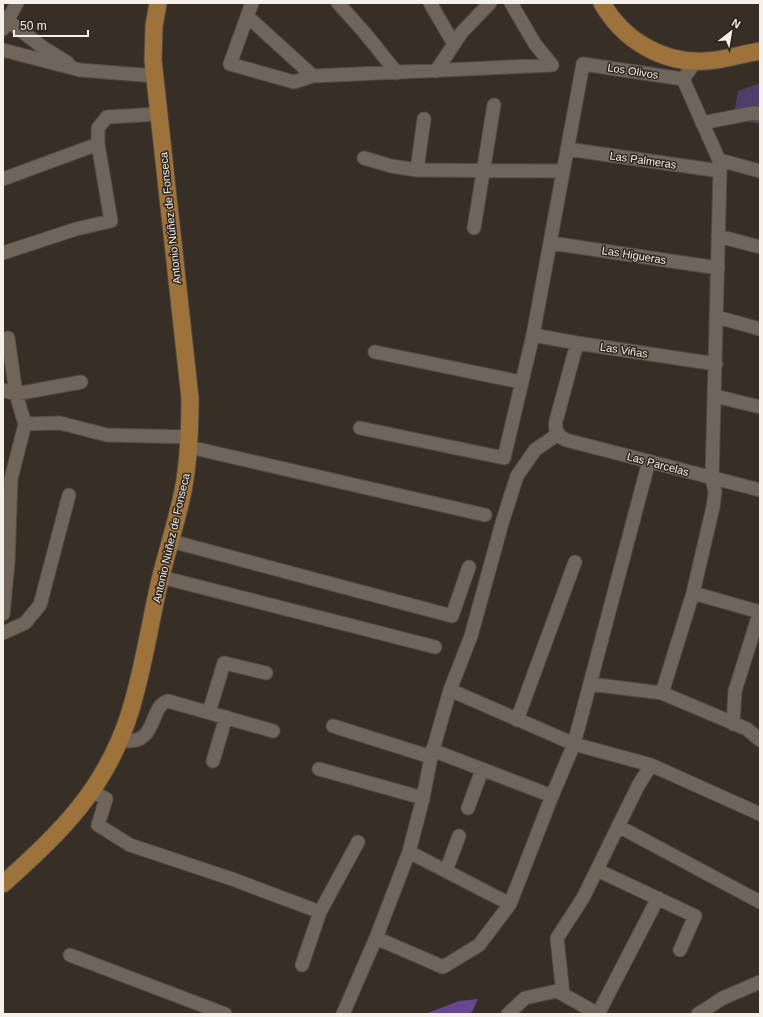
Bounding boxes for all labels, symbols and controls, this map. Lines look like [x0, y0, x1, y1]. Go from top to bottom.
scale bar [14, 12, 88, 38]
north arrow [711, 12, 751, 52]
text: N [730, 16, 743, 31]
text: 50 m [20, 19, 47, 33]
street label: Los Olivos [607, 61, 660, 81]
street label: Las Palmeras [609, 149, 678, 171]
street label: Antonio Núñez de Fonseca [157, 151, 183, 285]
street label: Las Higueras [601, 244, 667, 266]
street label: Las Viñas [599, 340, 649, 360]
street label: Las Parcelas [626, 450, 691, 478]
street label: Antonio Núñez de Fonseca [150, 471, 192, 604]

